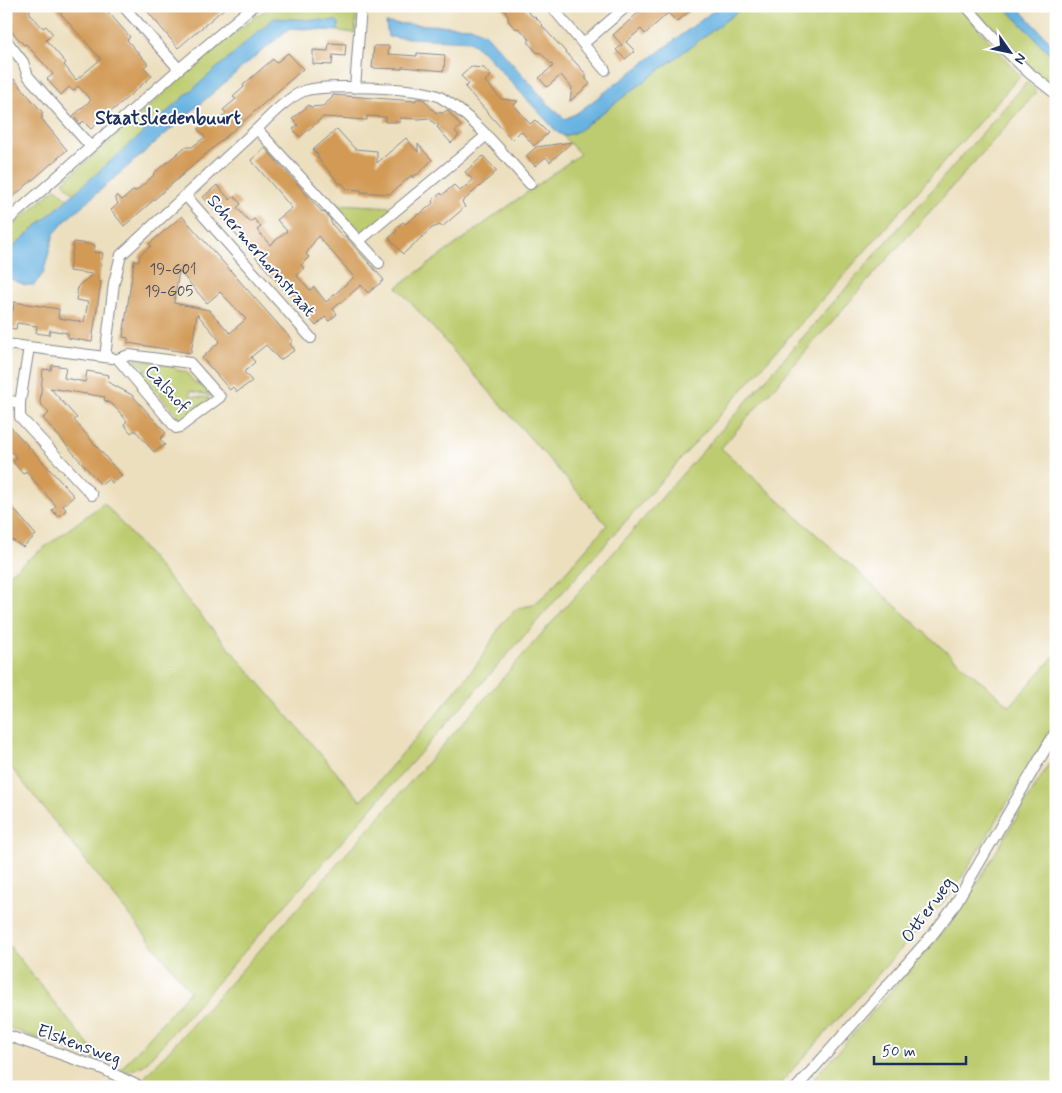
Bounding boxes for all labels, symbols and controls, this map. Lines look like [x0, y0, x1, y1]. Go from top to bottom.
north arrow [984, 28, 1034, 78]
text: N [1010, 50, 1030, 67]
district label: Staatsliedenbuurt [95, 106, 241, 131]
street label: Schermerhornstraat [201, 190, 321, 323]
house number: 19-G01 [149, 260, 197, 280]
house number: 19-G05 [145, 282, 193, 302]
street label: Calshof [139, 360, 195, 418]
street label: Otterweg [896, 872, 961, 948]
street label: Elskensweg [34, 1019, 124, 1071]
scale bar [874, 1033, 967, 1065]
text: 50 m [882, 1042, 916, 1062]

